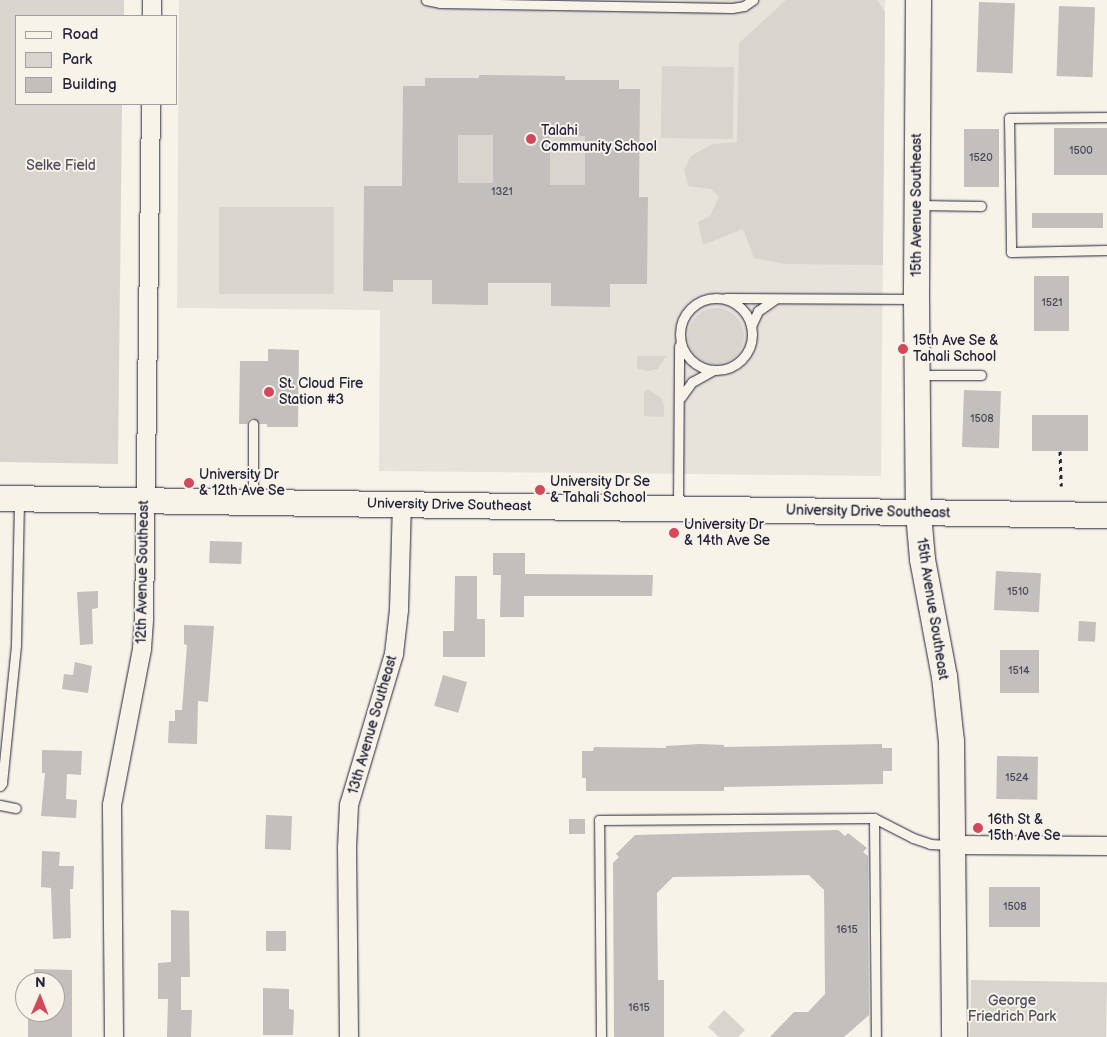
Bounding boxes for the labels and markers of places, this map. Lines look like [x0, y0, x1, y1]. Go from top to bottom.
place label: Talahi Community School [541, 123, 658, 156]
marker: Talahi Community School [525, 133, 537, 145]
place label: 15th Ave Se & Tahali School [913, 333, 999, 366]
marker: 15th Ave Se & Tahali School [897, 343, 909, 355]
place label: St. Cloud Fire Station #3 [279, 376, 363, 408]
marker: St. Cloud Fire Station #3 [263, 386, 275, 398]
place label: University Dr & 12th Ave Se [199, 467, 285, 500]
place label: University Dr Se & Tahali School [550, 474, 651, 507]
marker: University Dr & 12th Ave Se [183, 477, 195, 489]
marker: University Dr Se & Tahali School [534, 484, 546, 496]
place label: University Dr & 14th Ave Se [684, 517, 770, 550]
marker: University Dr & 14th Ave Se [668, 527, 680, 539]
place label: 16th St & 15th Ave Se [988, 812, 1061, 844]
marker: 16th St & 15th Ave Se [972, 822, 984, 834]

